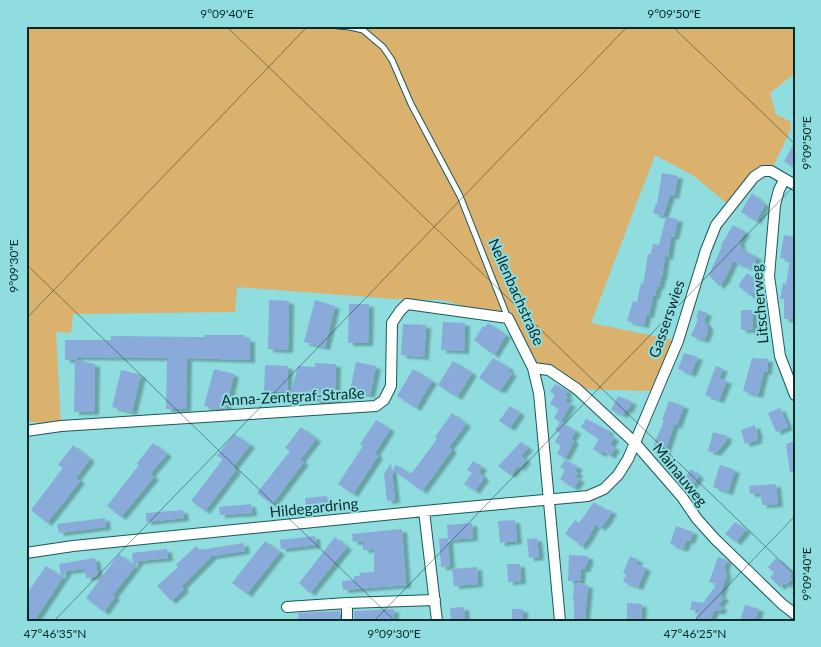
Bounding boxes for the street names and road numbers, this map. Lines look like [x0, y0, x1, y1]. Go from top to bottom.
street label: Nellenbachstraße [485, 235, 549, 348]
street label: Litscherweg [747, 264, 771, 344]
street label: Gasserswies [644, 277, 688, 360]
street label: Anna-Zentgraf-Straße [221, 383, 365, 409]
street label: Mainauweg [650, 439, 712, 510]
street label: Hildegardring [269, 493, 359, 521]

